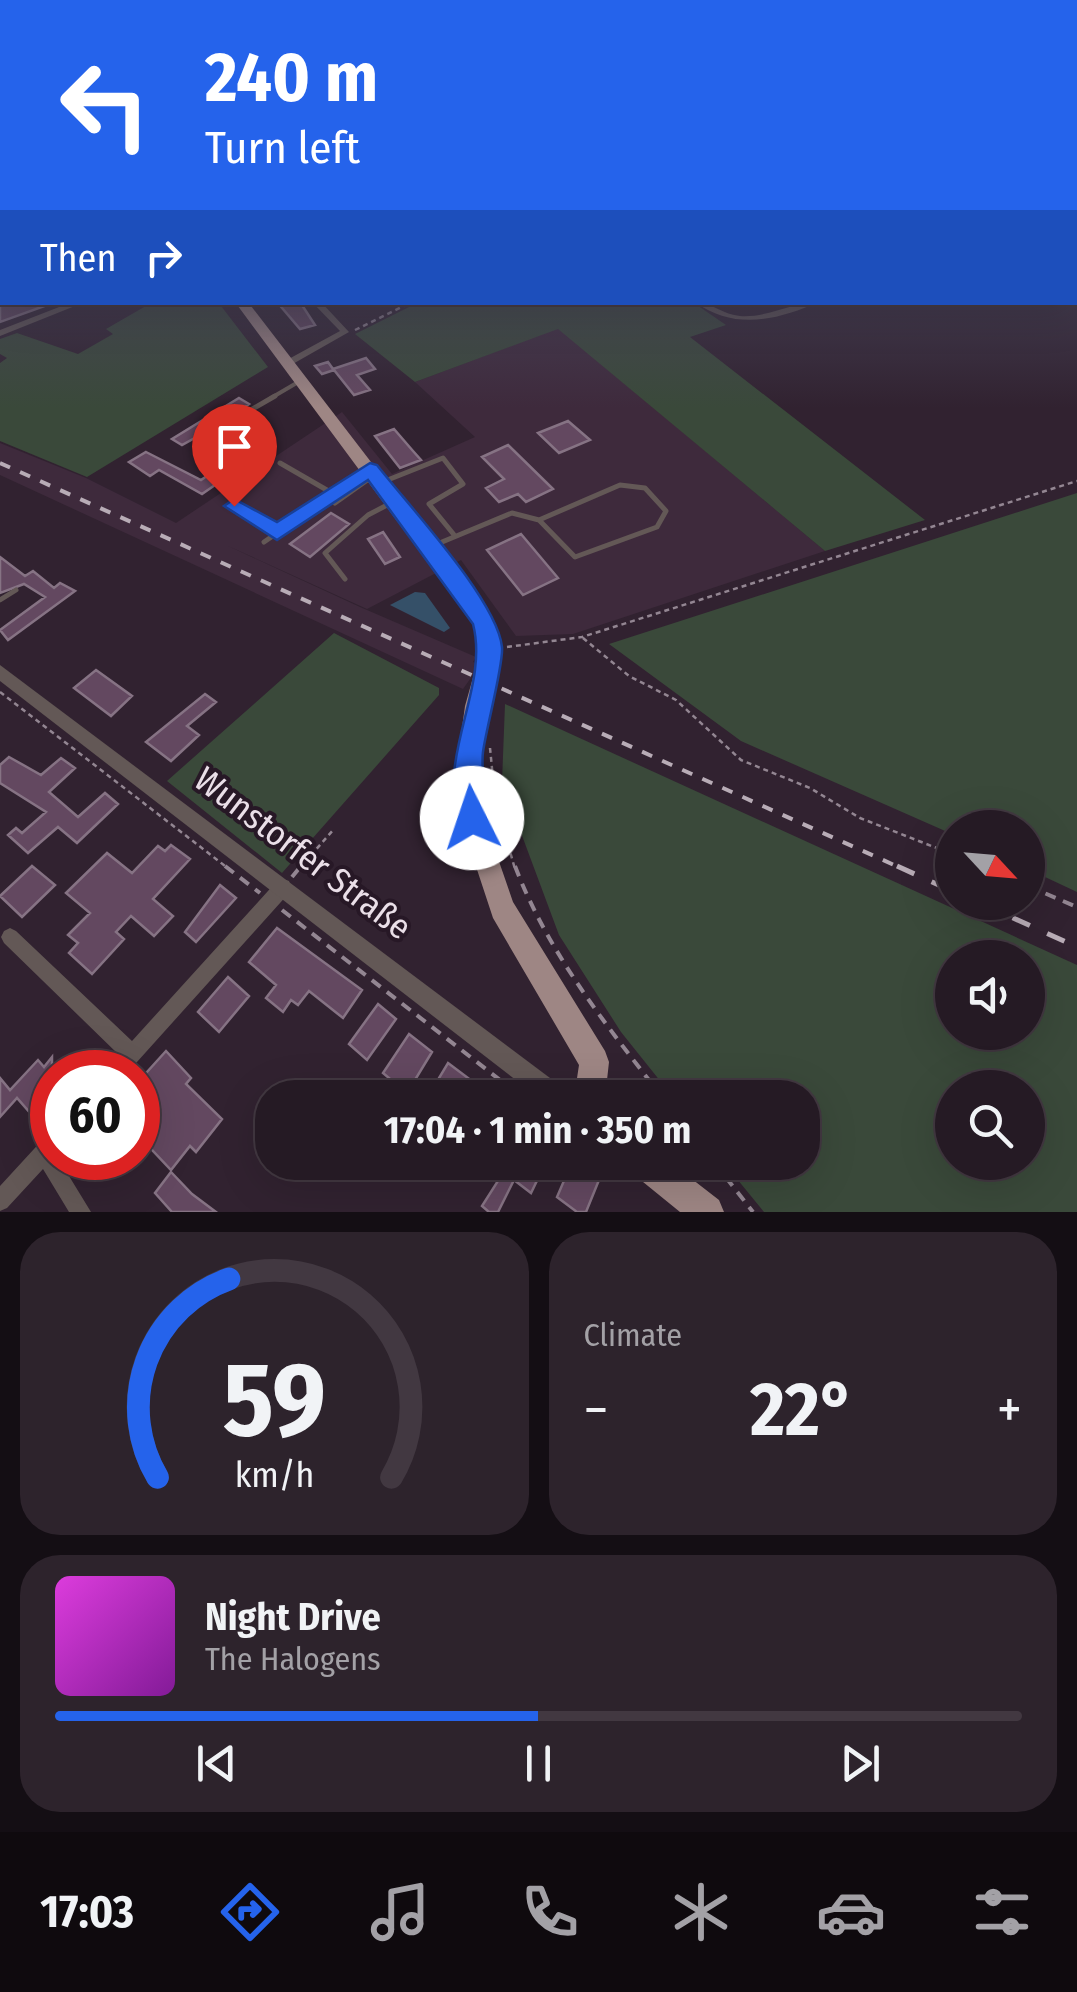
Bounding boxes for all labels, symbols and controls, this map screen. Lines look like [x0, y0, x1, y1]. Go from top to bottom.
text: 240 m [205, 36, 378, 120]
icon: left [40, 40, 170, 170]
text: Turn left [205, 121, 360, 175]
icon: right [136, 230, 191, 285]
text: Then [40, 235, 116, 281]
pin [192, 404, 277, 507]
icon: arrive [207, 419, 262, 474]
street label: Wunstorfer Straße [186, 758, 420, 948]
position arrow [420, 766, 524, 870]
north arrow [935, 810, 1045, 920]
map controls [935, 810, 1045, 1180]
button: sound [935, 940, 1045, 1050]
speed limit sign: 60 [30, 1050, 160, 1180]
button: search [935, 1070, 1045, 1180]
text: 17:04 · 1 min · 350 m [384, 1107, 691, 1153]
text: Climate [584, 1316, 682, 1354]
text: 59 [223, 1338, 326, 1463]
text: 22° [750, 1365, 855, 1455]
text: − [584, 1377, 608, 1443]
text: + [997, 1377, 1022, 1443]
text: km/h [234, 1454, 314, 1496]
text: Night Drive [205, 1594, 381, 1640]
text: The Halogens [205, 1640, 381, 1678]
icon: previous [189, 1736, 244, 1791]
icon: pause [511, 1736, 566, 1791]
icon: next [833, 1736, 888, 1791]
icon: directions [215, 1877, 285, 1947]
icon: music [365, 1877, 435, 1947]
icon: phone [515, 1877, 585, 1947]
icon: climate [666, 1877, 736, 1947]
icon: car [816, 1877, 886, 1947]
icon: filters [967, 1877, 1037, 1947]
text: 17:03 [40, 1885, 134, 1939]

